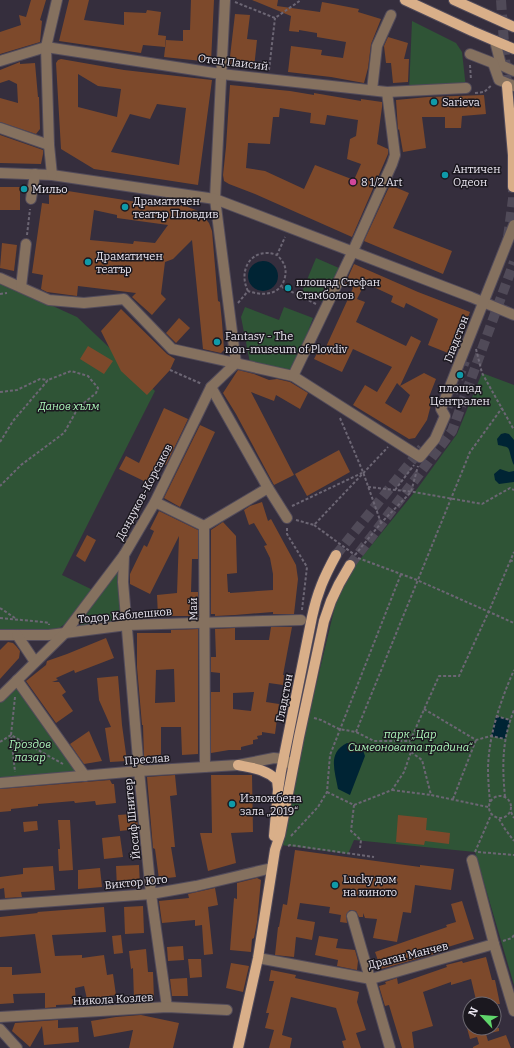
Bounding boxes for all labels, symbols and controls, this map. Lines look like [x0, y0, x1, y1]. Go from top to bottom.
street label: Отец Паисий [197, 52, 269, 73]
place label: Sarieva [442, 96, 480, 109]
marker: Sarieva [429, 97, 439, 107]
place label: Античен Одеон [453, 163, 500, 189]
marker: Античен Одеон [440, 170, 450, 180]
place label: 8 1/2 Art [361, 176, 402, 189]
marker: 8 1/2 Art [348, 177, 358, 187]
place label: Мильо [32, 183, 67, 196]
marker: Мильо [19, 184, 29, 194]
place label: Драматичен театър Пловдив [133, 195, 218, 221]
marker: Драматичен театър Пловдив [120, 202, 130, 212]
place label: Драматичен театър [96, 250, 163, 276]
marker: Драматичен театър [83, 257, 93, 267]
place label: площад Стефан Стамболов [296, 276, 380, 302]
marker: площад Стефан Стамболов [283, 283, 293, 293]
street label: Гладстон [442, 314, 471, 364]
place label: Fantasy - The non-museum of Plovdiv [225, 330, 348, 356]
marker: Fantasy - The non-museum of Plovdiv [212, 337, 222, 347]
marker: площад Централен [455, 370, 465, 380]
place label: площад Централен [430, 382, 490, 408]
park label: Данов хълм [38, 400, 99, 413]
street label: Дондуков-Корсаков [114, 442, 175, 543]
street label: Май [187, 597, 200, 621]
street label: Тодор Каблешков [78, 605, 173, 626]
street label: Гладстон [273, 673, 296, 723]
park label: парк „Цар Симеоновата градина“ [348, 728, 473, 754]
park label: Гроздов пазар [9, 738, 51, 764]
street label: Преслав [124, 751, 170, 768]
street label: Йосиф Шнитер [122, 777, 143, 860]
place label: Изложбена зала „2019“ [240, 792, 302, 818]
marker: Изложбена зала „2019“ [227, 799, 237, 809]
street label: Виктор Юго [104, 873, 168, 892]
place label: Lucky дом на киното [343, 873, 397, 899]
marker: Lucky дом на киното [330, 880, 340, 890]
street label: Драган Манчев [367, 939, 450, 972]
street label: Никола Козлев [72, 991, 154, 1008]
north arrow [462, 996, 502, 1036]
text: N [466, 1005, 481, 1019]

